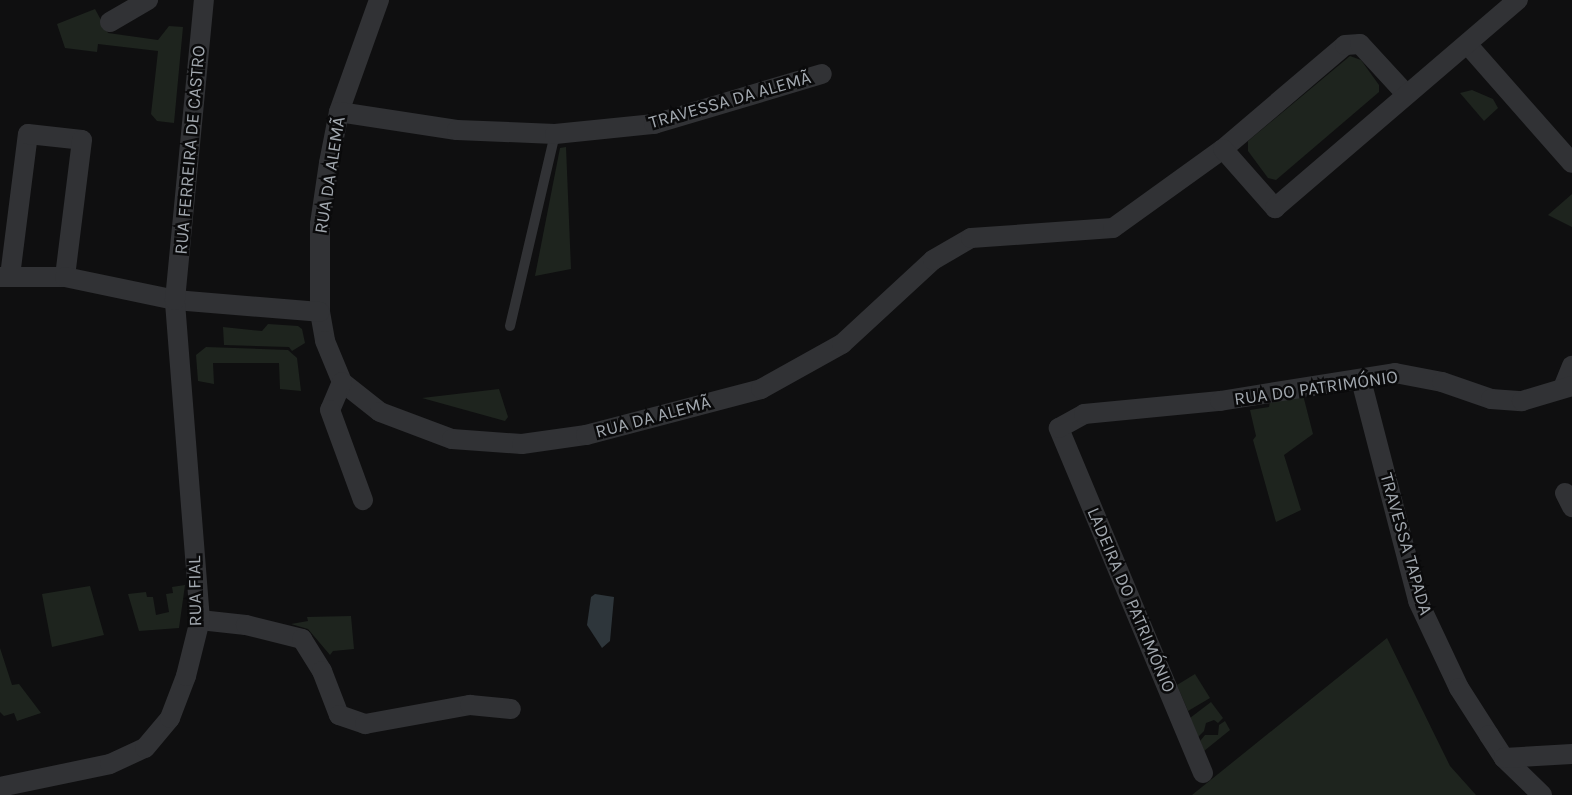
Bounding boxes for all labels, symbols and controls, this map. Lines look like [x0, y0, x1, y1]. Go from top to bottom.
street label: RUA FERREIRA DE CASTRO [170, 44, 210, 256]
street label: TRAVESSA DA ALEMÃ [647, 67, 813, 133]
street label: RUA DA ALEMÃ [310, 115, 350, 235]
street label: RUA DO PATRIMÓNIO [1233, 366, 1399, 410]
street label: RUA DA ALEMÃ [593, 391, 713, 443]
street label: TRAVESSA TAPADA [1375, 470, 1437, 618]
street label: LADEIRA DO PATRIMÓNIO [1082, 504, 1180, 696]
street label: RUA FIAL [184, 556, 206, 626]

